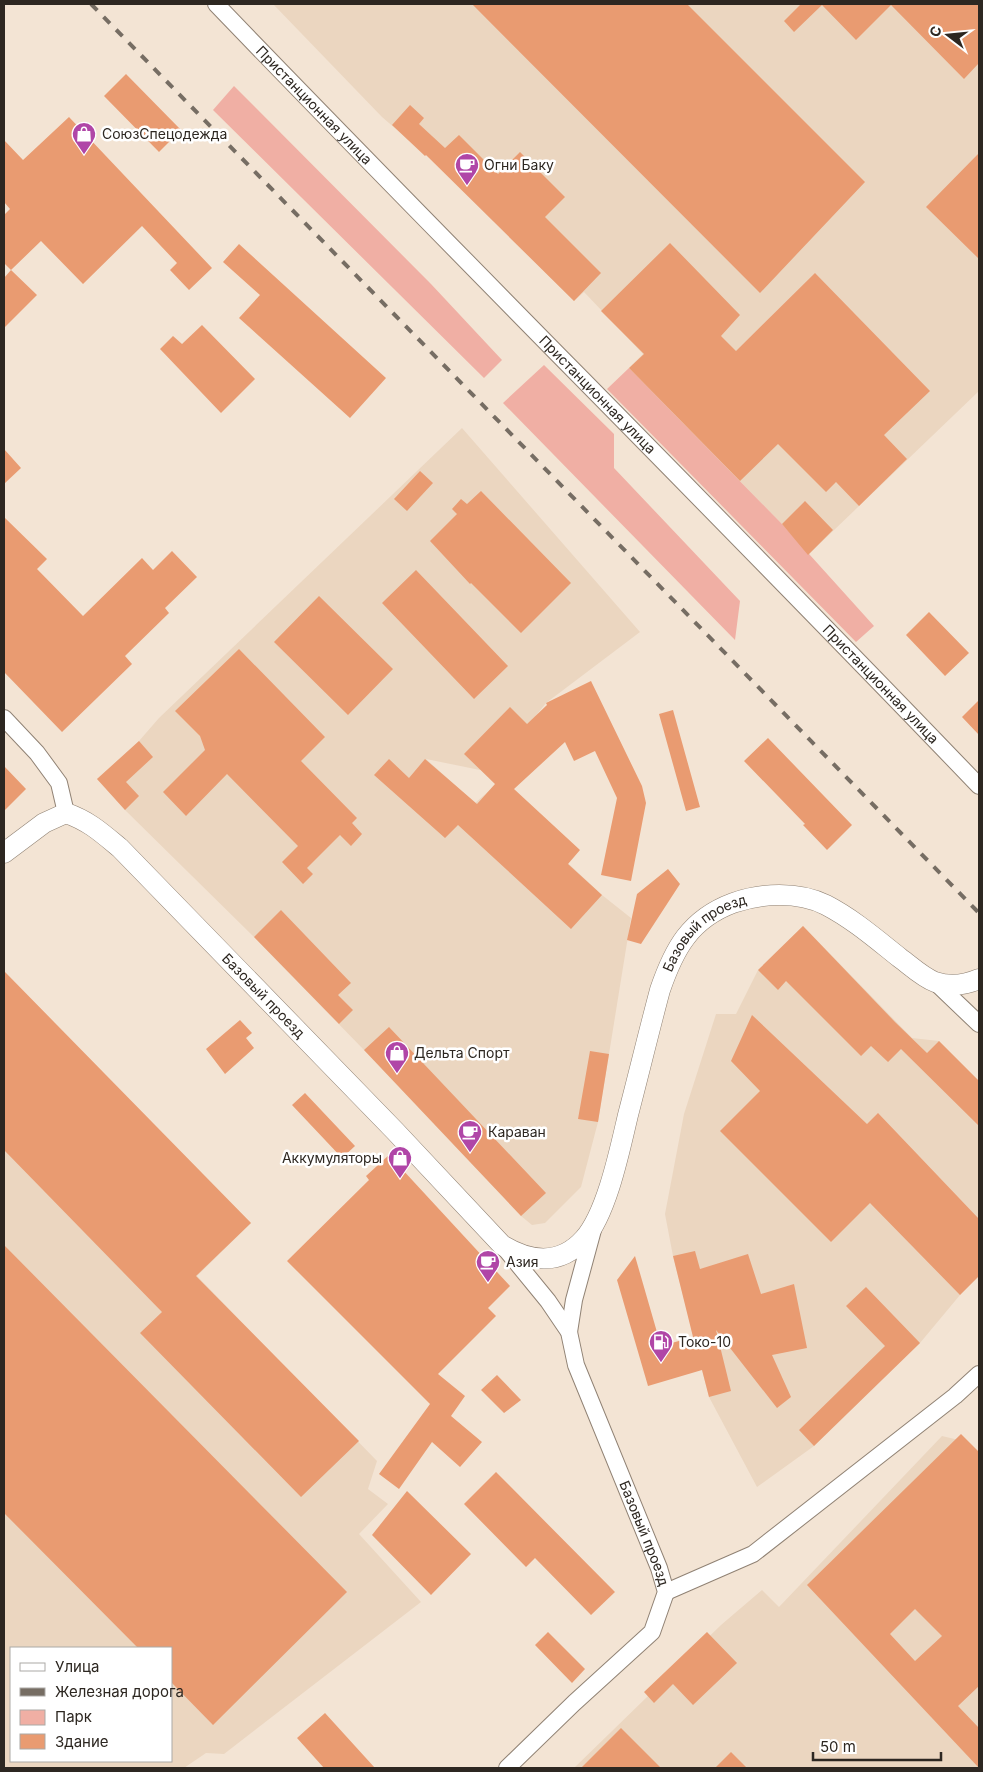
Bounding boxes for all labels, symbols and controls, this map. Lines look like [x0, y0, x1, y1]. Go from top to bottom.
north arrow [923, 10, 973, 60]
text: С [925, 24, 945, 39]
street label: Пристанционная улица [253, 42, 376, 168]
shop icon: СоюзСпецодежда [71, 121, 97, 155]
place label: СоюзСпецодежда [102, 125, 227, 142]
cafe icon: Огни Баку [454, 152, 480, 186]
place label: Огни Баку [484, 156, 554, 173]
street label: Пристанционная улица [536, 332, 660, 457]
street label: Пристанционная улица [820, 621, 942, 747]
street label: Базовый проезд [659, 890, 748, 974]
street label: Базовый проезд [219, 949, 309, 1042]
shop icon: Дельта Спорт [384, 1040, 410, 1074]
place label: Дельта Спорт [414, 1044, 510, 1061]
cafe icon: Караван [457, 1119, 483, 1153]
place label: Караван [488, 1123, 546, 1140]
shop icon: Аккумуляторы [387, 1145, 413, 1179]
place label: Аккумуляторы [282, 1149, 382, 1166]
cafe icon: Азия [475, 1249, 501, 1283]
place label: Азия [506, 1253, 539, 1270]
fuel station icon: Токо-10 [648, 1329, 674, 1363]
place label: Токо-10 [678, 1333, 731, 1350]
street label: Базовый проезд [616, 1478, 673, 1588]
legend [10, 1647, 172, 1762]
text: Улица [55, 1657, 99, 1676]
text: Железная дорога [55, 1682, 184, 1701]
text: Парк [55, 1707, 92, 1726]
scale bar [813, 1730, 940, 1762]
text: Здание [55, 1732, 109, 1751]
text: 50 m [820, 1737, 856, 1756]

